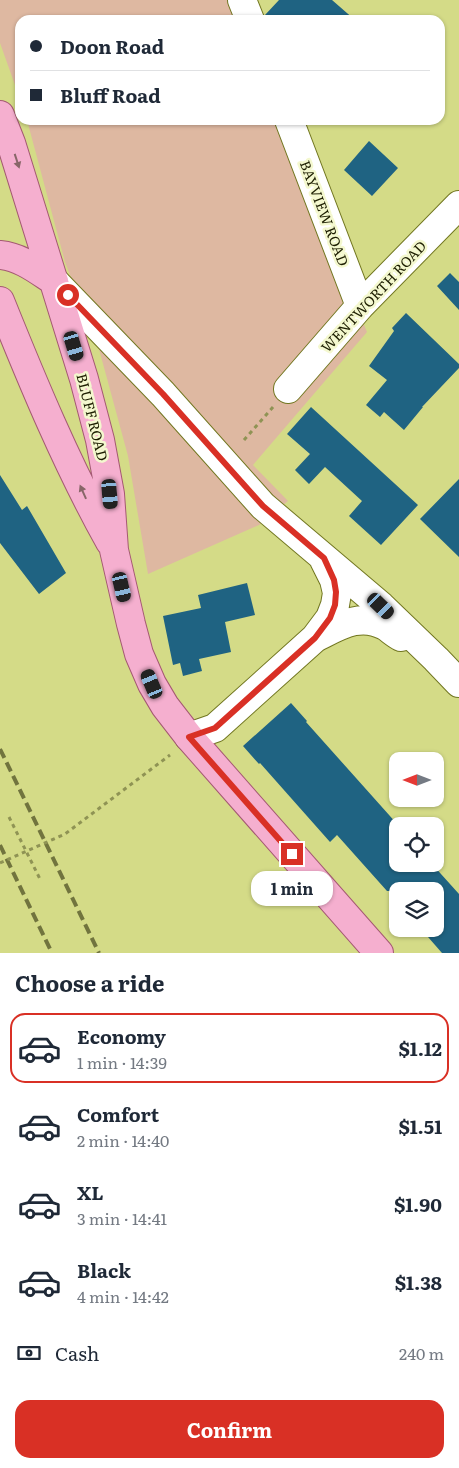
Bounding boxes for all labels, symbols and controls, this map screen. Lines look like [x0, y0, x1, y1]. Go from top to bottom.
text: Doon Road [60, 32, 164, 60]
text: Bluff Road [60, 81, 161, 109]
one-way arrow [13, 154, 21, 169]
street label: BAYVIEW ROAD [296, 157, 354, 269]
street label: WENTWORTH ROAD [316, 235, 430, 356]
route start [57, 284, 79, 306]
car [62, 329, 85, 363]
street label: BLUFF ROAD [72, 371, 114, 463]
car [101, 478, 118, 510]
one-way arrow [78, 485, 86, 499]
car [111, 571, 132, 603]
car [364, 590, 397, 622]
car [139, 667, 164, 701]
north arrow [389, 752, 444, 808]
map controls [389, 752, 444, 937]
button: locate [389, 817, 444, 872]
route end [281, 843, 303, 865]
callout: 1 min [251, 872, 333, 906]
text: 1 min [271, 876, 313, 900]
button: layers [389, 882, 444, 937]
text: Choose a ride [15, 966, 164, 999]
text: Economy [77, 1022, 166, 1050]
icon: car [17, 1026, 62, 1071]
text: $1.12 [399, 1034, 442, 1062]
text: 1 min · 14:39 [77, 1050, 167, 1074]
text: Comfort [77, 1100, 159, 1128]
icon: car [17, 1104, 62, 1149]
text: $1.51 [398, 1112, 442, 1140]
text: 2 min · 14:40 [77, 1128, 169, 1152]
text: XL [77, 1178, 104, 1206]
icon: car [17, 1182, 62, 1227]
text: $1.90 [394, 1190, 442, 1218]
text: 3 min · 14:41 [77, 1206, 167, 1230]
text: Black [77, 1256, 131, 1284]
icon: car [17, 1260, 62, 1305]
text: $1.38 [395, 1268, 442, 1296]
text: 4 min · 14:42 [77, 1284, 169, 1308]
icon: cash [15, 1339, 43, 1367]
text: Cash [55, 1339, 99, 1367]
text: 240 m [399, 1341, 444, 1365]
button: Confirm [15, 1400, 444, 1458]

